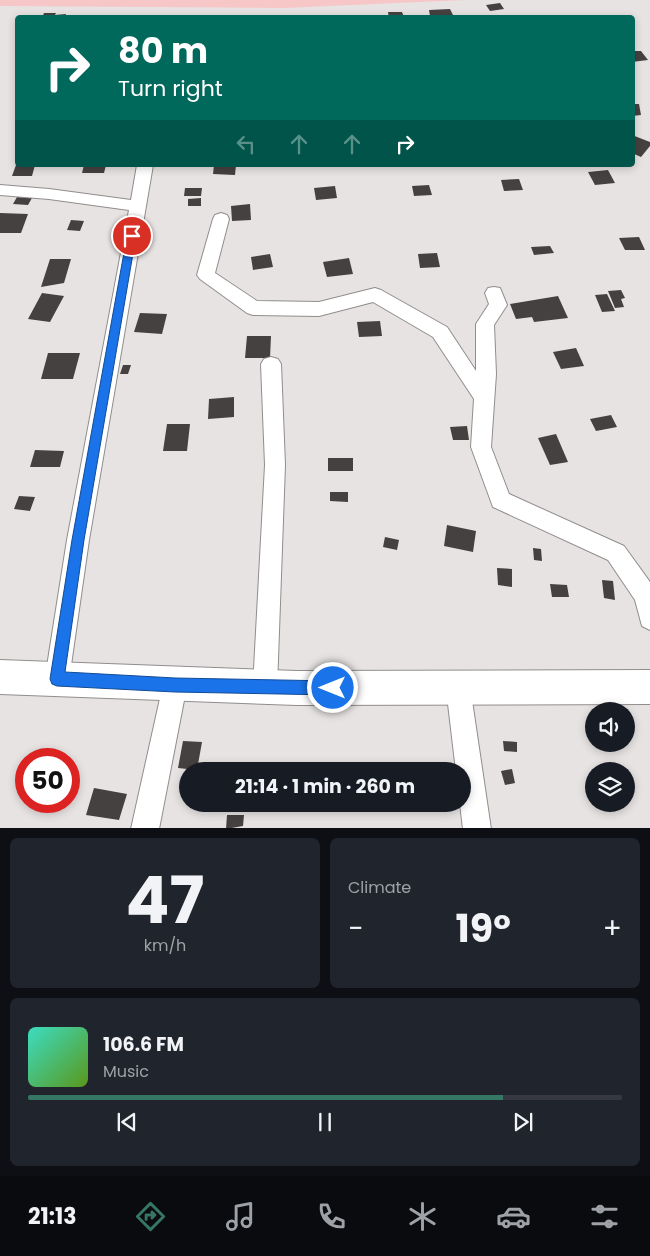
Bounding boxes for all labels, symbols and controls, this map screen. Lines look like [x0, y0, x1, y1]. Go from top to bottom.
text: 80 m [118, 26, 208, 75]
icon: right [35, 35, 100, 100]
text: Turn right [118, 73, 223, 104]
icon: left [232, 130, 260, 158]
icon: ahead [285, 130, 313, 158]
icon: ahead [338, 130, 366, 158]
icon: right [391, 130, 419, 158]
pin [111, 215, 153, 257]
icon: arrive [118, 222, 146, 250]
position arrow [306, 661, 358, 713]
map controls [585, 702, 635, 812]
button: sound [585, 702, 635, 752]
speed limit sign: 50 [15, 748, 80, 813]
button: layers [585, 762, 635, 812]
text: 21:14 · 1 min · 260 m [235, 773, 415, 800]
text: 47 [126, 855, 204, 946]
text: Climate [348, 876, 411, 899]
text: 19° [456, 902, 511, 955]
text: − [348, 909, 363, 948]
text: + [603, 909, 622, 948]
text: km/h [144, 934, 186, 957]
text: 106.6 FM [103, 1031, 184, 1058]
text: Music [103, 1060, 149, 1083]
icon: previous [113, 1108, 141, 1136]
icon: pause [311, 1108, 339, 1136]
icon: next [509, 1108, 537, 1136]
icon: directions [133, 1199, 168, 1234]
icon: music [223, 1199, 258, 1234]
icon: phone [314, 1199, 349, 1234]
icon: climate [405, 1199, 440, 1234]
icon: car [496, 1199, 531, 1234]
icon: filters [587, 1199, 622, 1234]
text: 21:13 [28, 1201, 77, 1232]

